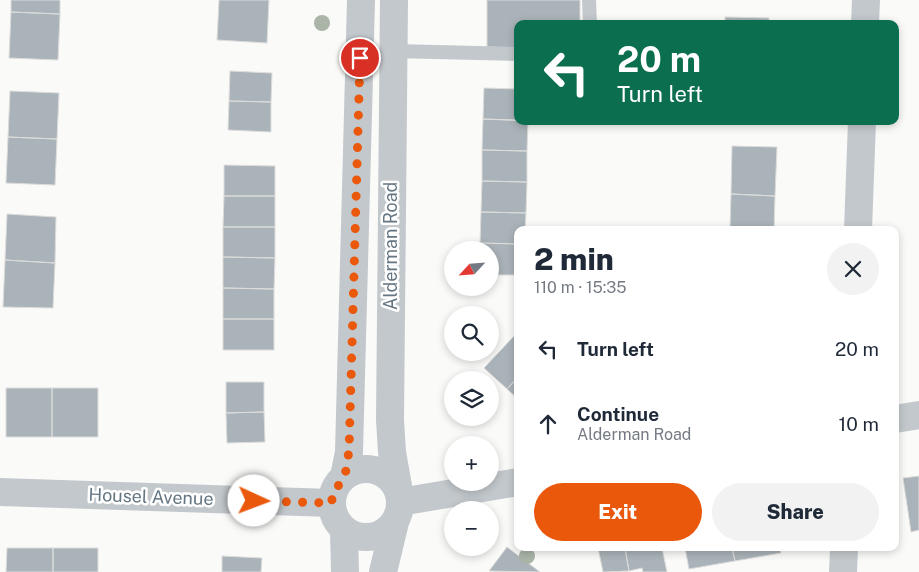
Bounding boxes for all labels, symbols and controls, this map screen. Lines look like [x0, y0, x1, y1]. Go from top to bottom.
pin [339, 37, 381, 79]
text: 20 m [617, 39, 701, 80]
icon: left [534, 40, 599, 105]
icon: arrive [346, 44, 374, 72]
text: Turn left [617, 81, 703, 107]
street label: Alderman Road [380, 182, 401, 310]
north arrow [444, 241, 499, 296]
map controls [444, 241, 499, 556]
text: 2 min [534, 241, 614, 277]
button: close [827, 243, 879, 295]
text: 110 m · 15:35 [534, 278, 627, 297]
button: search [444, 306, 499, 361]
icon: left [534, 335, 562, 363]
text: Turn left [577, 338, 654, 360]
text: 20 m [835, 338, 879, 360]
button: layers [444, 371, 499, 426]
text: Continue [577, 403, 659, 425]
icon: ahead [534, 410, 562, 438]
text: 10 m [839, 413, 879, 435]
text: Alderman Road [577, 425, 691, 444]
button: + [444, 436, 499, 491]
position arrow [227, 474, 279, 526]
button: Exit [534, 483, 702, 541]
button: Share [712, 483, 879, 541]
street label: Housel Avenue [88, 484, 214, 509]
button: − [444, 501, 499, 556]

